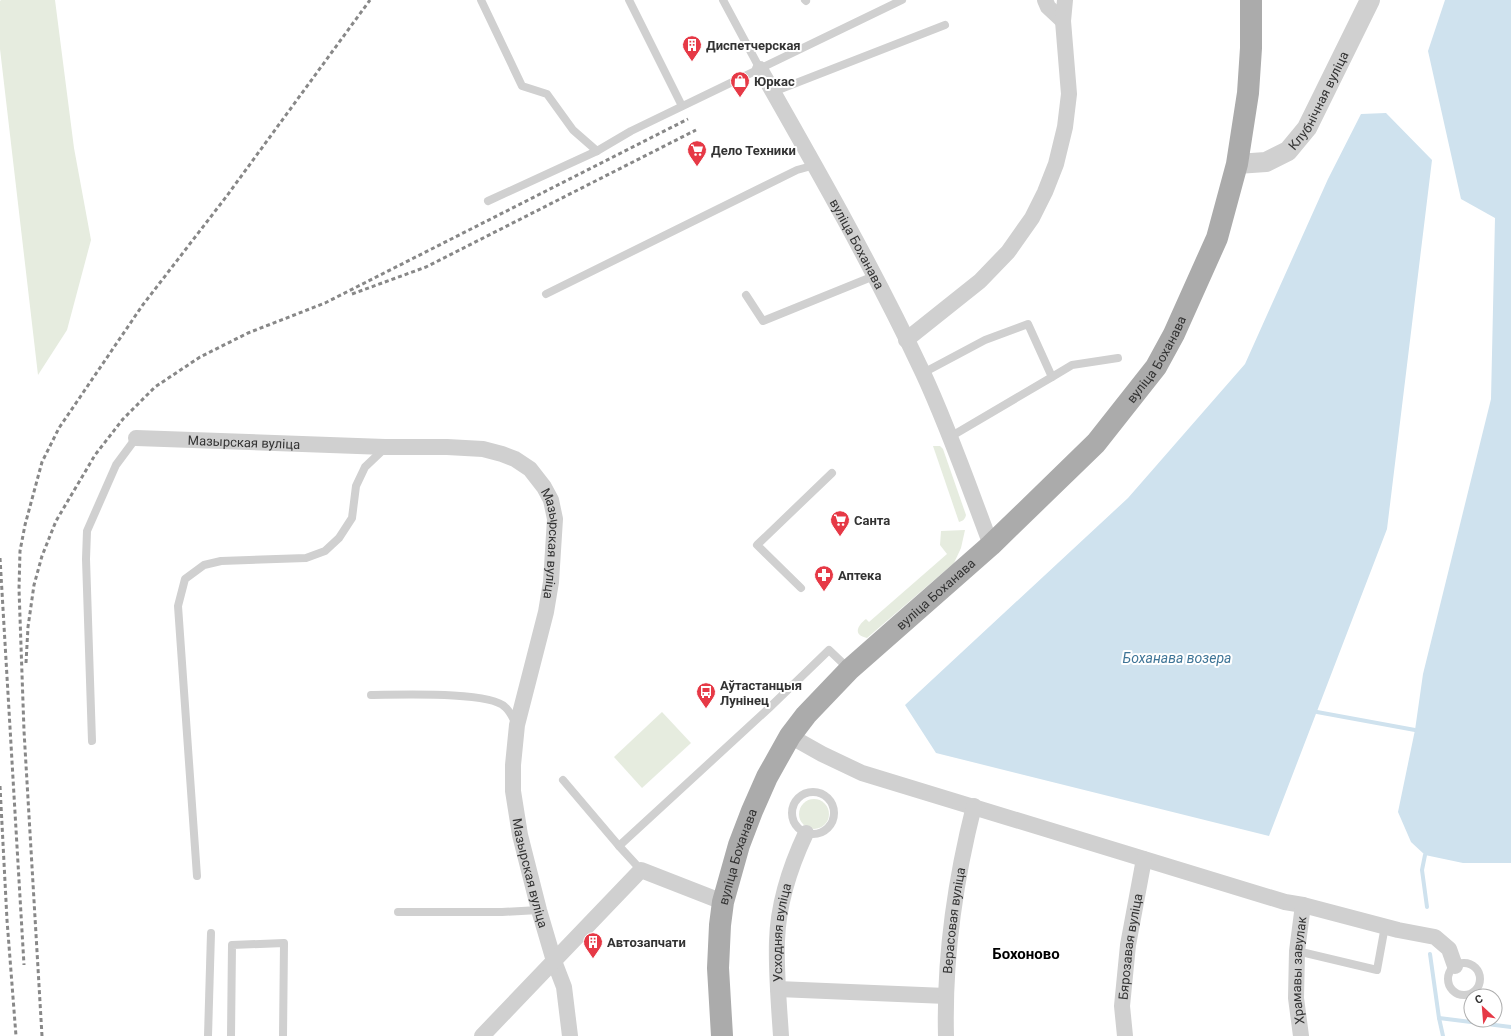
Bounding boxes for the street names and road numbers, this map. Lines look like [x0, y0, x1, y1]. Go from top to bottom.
street label: Клубнічная вуліца [1285, 49, 1351, 153]
street label: вуліца Боханава [827, 196, 888, 291]
street label: вуліца Боханава [1123, 313, 1189, 406]
street label: Мазырская вуліца [187, 432, 300, 451]
street label: Мазырская вуліца [538, 485, 563, 600]
street label: вуліца Боханава [893, 555, 978, 633]
street label: вуліца Боханава [715, 806, 760, 906]
street label: Мазырская вуліца [510, 817, 551, 929]
street label: Верасовая вуліца [940, 866, 968, 974]
street label: Усходняя вуліца [769, 881, 794, 982]
street label: Бярозавая вуліца [1115, 892, 1145, 1001]
street label: Храмавы завулак [1288, 915, 1309, 1025]

